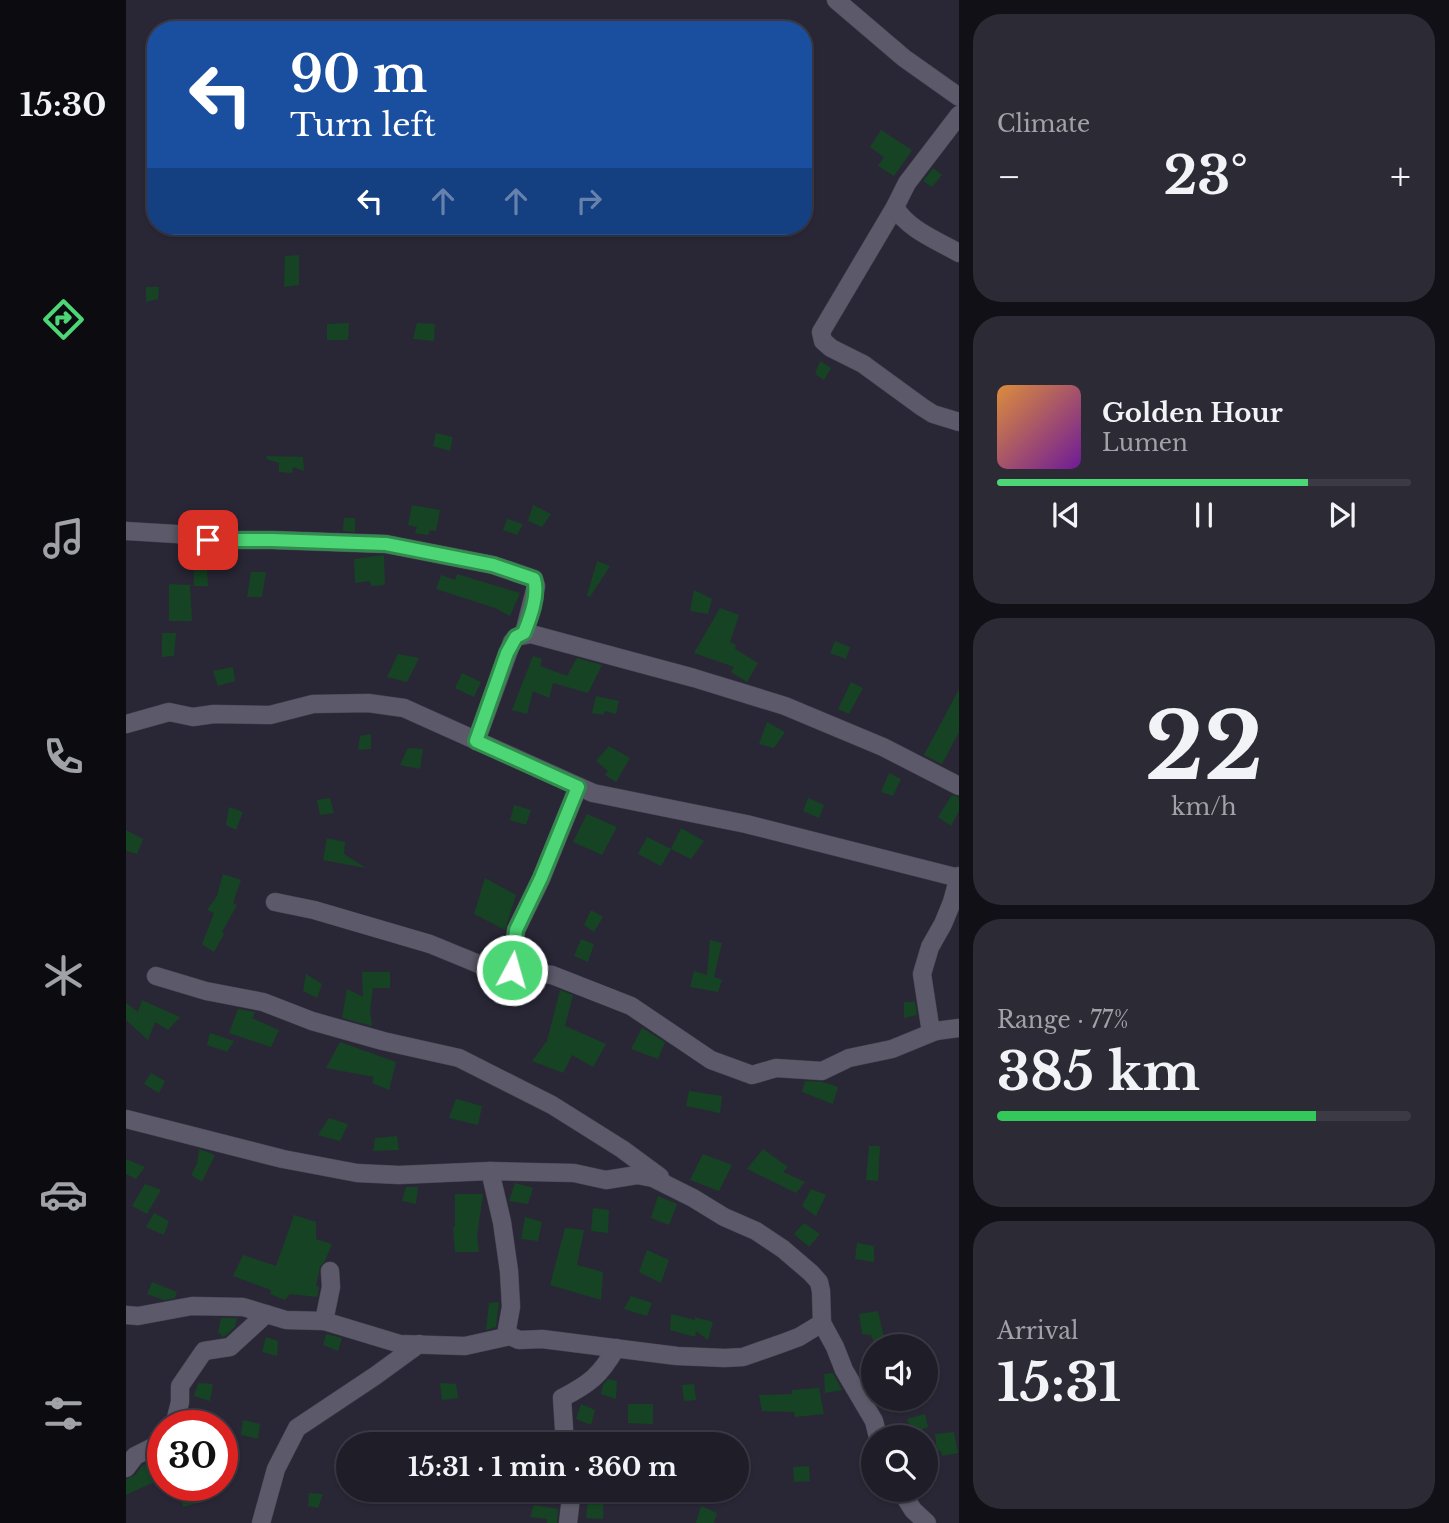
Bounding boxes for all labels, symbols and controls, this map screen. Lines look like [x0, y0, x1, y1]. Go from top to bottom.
text: 90 m [290, 44, 427, 105]
icon: left [175, 49, 266, 140]
text: 15:30 [20, 85, 106, 125]
text: Turn left [290, 105, 436, 145]
text: Climate [997, 110, 1090, 138]
text: 23° [1163, 144, 1248, 208]
text: − [997, 153, 1021, 200]
text: + [1390, 153, 1411, 200]
icon: left [351, 182, 389, 220]
icon: ahead [424, 182, 462, 220]
icon: ahead [497, 182, 535, 220]
icon: right [570, 182, 608, 220]
icon: directions [39, 295, 88, 344]
text: Golden Hour [1102, 397, 1283, 429]
text: Lumen [1102, 429, 1188, 457]
icon: previous [1047, 496, 1085, 534]
icon: pause [1185, 496, 1223, 534]
icon: next [1323, 496, 1361, 534]
pin [178, 510, 238, 570]
icon: music [39, 514, 88, 563]
icon: arrive [189, 521, 227, 559]
text: 22 [1145, 691, 1263, 804]
icon: phone [39, 732, 88, 781]
text: km/h [1171, 793, 1237, 821]
position arrow [475, 933, 549, 1007]
icon: climate [39, 951, 88, 1000]
text: Range · 77% [997, 1006, 1129, 1034]
text: 385 km [997, 1040, 1200, 1104]
icon: car [39, 1170, 88, 1219]
text: Arrival [997, 1317, 1078, 1345]
map controls [861, 1334, 938, 1502]
button: sound [861, 1334, 938, 1411]
text: 15:31 [997, 1351, 1121, 1415]
icon: filters [39, 1389, 88, 1438]
speed limit sign: 30 [147, 1410, 238, 1501]
button: search [861, 1425, 938, 1502]
text: 15:31 · 1 min · 360 m [408, 1451, 677, 1483]

